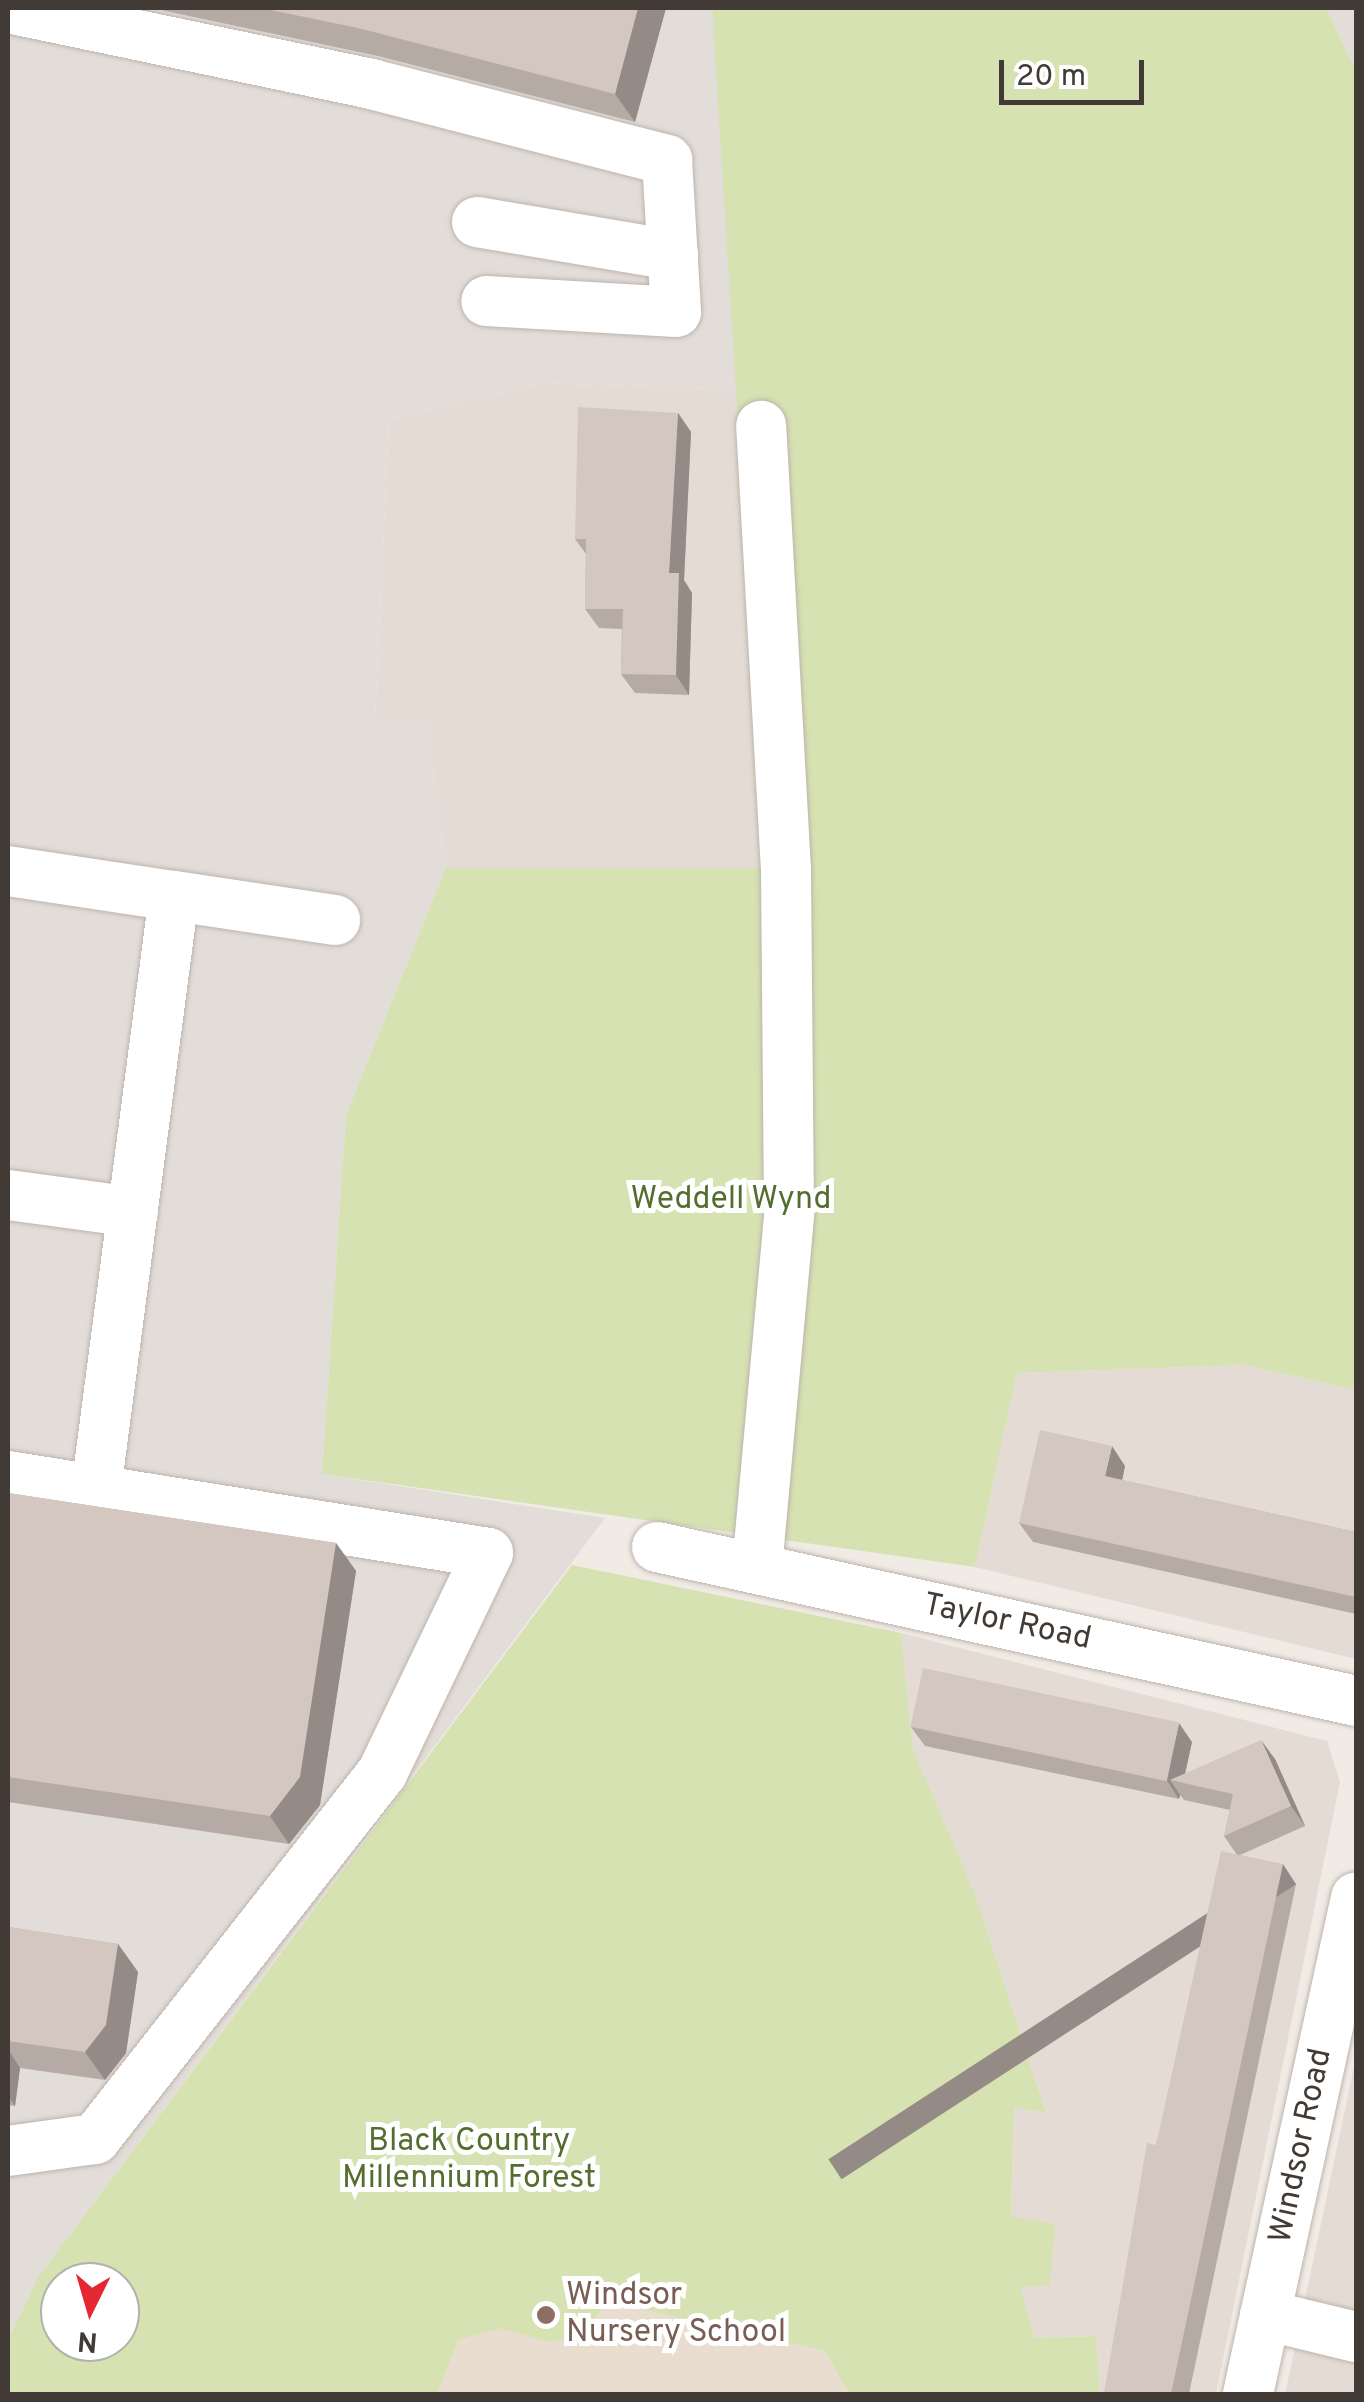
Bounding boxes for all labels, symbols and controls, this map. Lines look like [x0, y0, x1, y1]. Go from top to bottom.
scale bar [1004, 40, 1149, 102]
text: 20 m [1016, 59, 1086, 96]
park label: Weddell Wynd [630, 1181, 832, 1219]
street label: Taylor Road [920, 1587, 1094, 1659]
street label: Windsor Road [1263, 2045, 1341, 2247]
park label: Black Country Millennium Forest [342, 2124, 596, 2199]
north arrow [40, 2262, 140, 2362]
place label: Windsor Nursery School [566, 2278, 786, 2353]
marker: Windsor Nursery School [535, 2304, 557, 2326]
text: N [76, 2321, 99, 2359]

